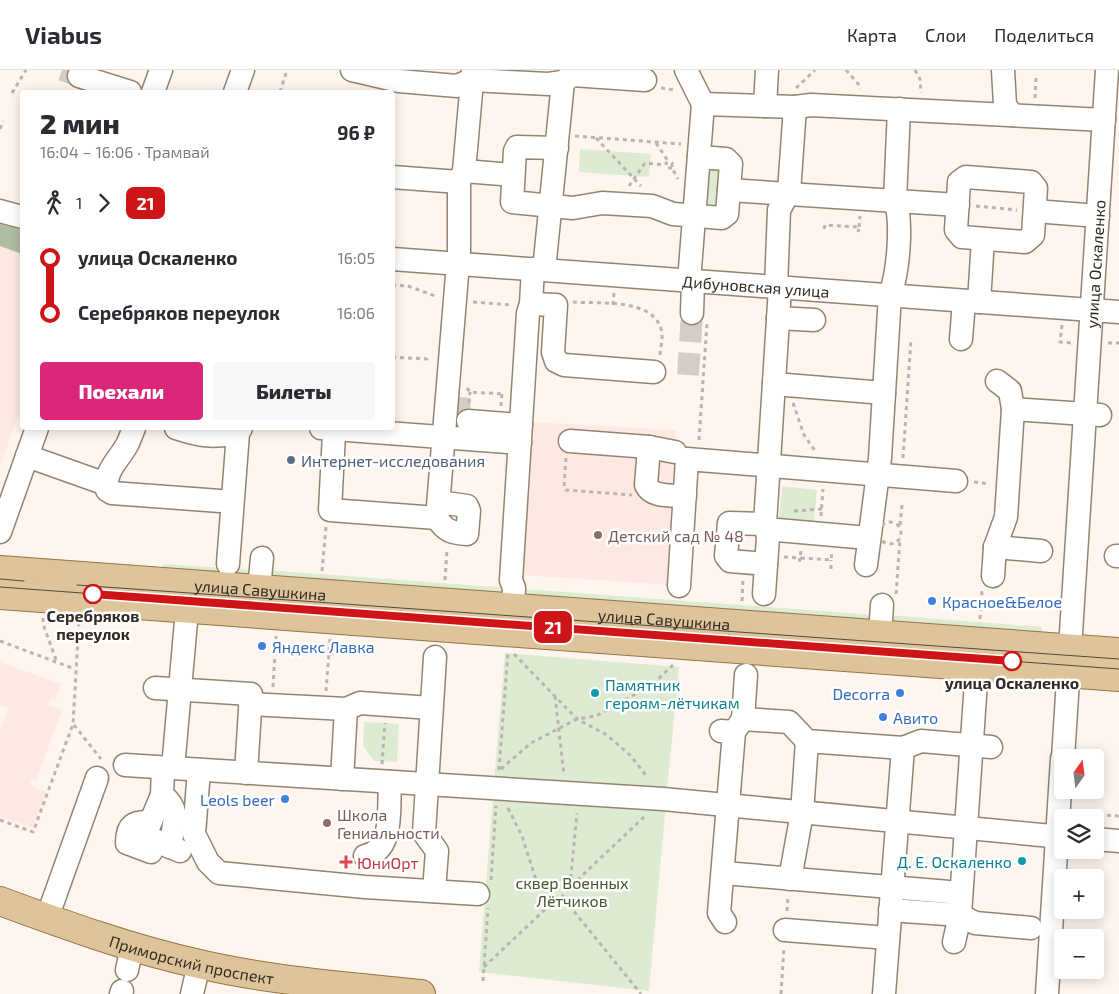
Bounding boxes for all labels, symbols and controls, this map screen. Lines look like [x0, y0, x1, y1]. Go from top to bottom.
text: Viabus [25, 20, 102, 49]
text: Карта [847, 24, 897, 46]
text: Слои [925, 24, 966, 46]
text: Поделиться [994, 24, 1094, 46]
text: 2 мин [40, 106, 120, 140]
text: 96 ₽ [337, 121, 375, 144]
text: 16:04 – 16:06 · Трамвай [40, 142, 210, 161]
icon: walk [40, 189, 68, 217]
icon: forward [90, 189, 118, 217]
text: 21 [136, 192, 155, 214]
text: 1 [76, 193, 82, 212]
street label: улица Оскаленко [1081, 199, 1108, 329]
text: улица Оскаленко [78, 246, 238, 269]
text: 16:05 [337, 248, 375, 267]
street label: Дибуновская улица [682, 271, 830, 300]
text: Серебряков переулок [78, 301, 280, 324]
text: 16:06 [337, 303, 375, 322]
button: Поехали [40, 362, 203, 420]
button: Билеты [213, 362, 375, 420]
place label: Интернет-исследования [301, 451, 485, 470]
marker: Интернет-исследования [285, 454, 297, 466]
place label: Детский сад № 48 [608, 526, 744, 545]
marker: Детский сад № 48 [592, 529, 604, 541]
street label: улица Савушкина [193, 575, 327, 603]
marker: Серебряков переулок [83, 584, 103, 604]
place label: Красное&Белое [942, 592, 1062, 611]
marker: Красное&Белое [926, 595, 938, 607]
street label: улица Савушкина [597, 604, 731, 633]
place label: Серебряков переулок [47, 606, 139, 643]
line badge: 21 [530, 611, 576, 643]
text: 21 [544, 616, 562, 638]
place label: Яндекс Лавка [272, 637, 375, 656]
marker: Яндекс Лавка [256, 640, 268, 652]
marker: улица Оскаленко [1002, 651, 1022, 671]
place label: улица Оскаленко [945, 673, 1079, 692]
place label: Памятник героям-лётчикам [605, 675, 740, 712]
place label: Decorra [832, 684, 890, 703]
marker: Памятник героям-лётчикам [589, 687, 601, 699]
marker: Decorra [894, 687, 906, 699]
place label: Авито [893, 708, 938, 727]
marker: Авито [877, 711, 889, 723]
north arrow [1054, 749, 1104, 799]
map controls [1054, 749, 1104, 979]
place label: Leols beer [200, 790, 276, 809]
marker: Leols beer [279, 793, 291, 805]
place label: Школа Гениальности [337, 805, 440, 842]
button: layers [1054, 809, 1104, 859]
marker: Школа Гениальности [321, 817, 333, 829]
place label: Д. Е. Оскаленко [897, 852, 1012, 871]
place label: ЮниОрт [357, 853, 419, 872]
marker: ЮниОрт [339, 855, 353, 869]
marker: Д. Е. Оскаленко [1016, 855, 1028, 867]
button: + [1054, 869, 1104, 919]
park label: сквер Военных Лётчиков [515, 873, 629, 910]
button: − [1054, 929, 1104, 979]
street label: Приморский проспект [107, 931, 276, 987]

